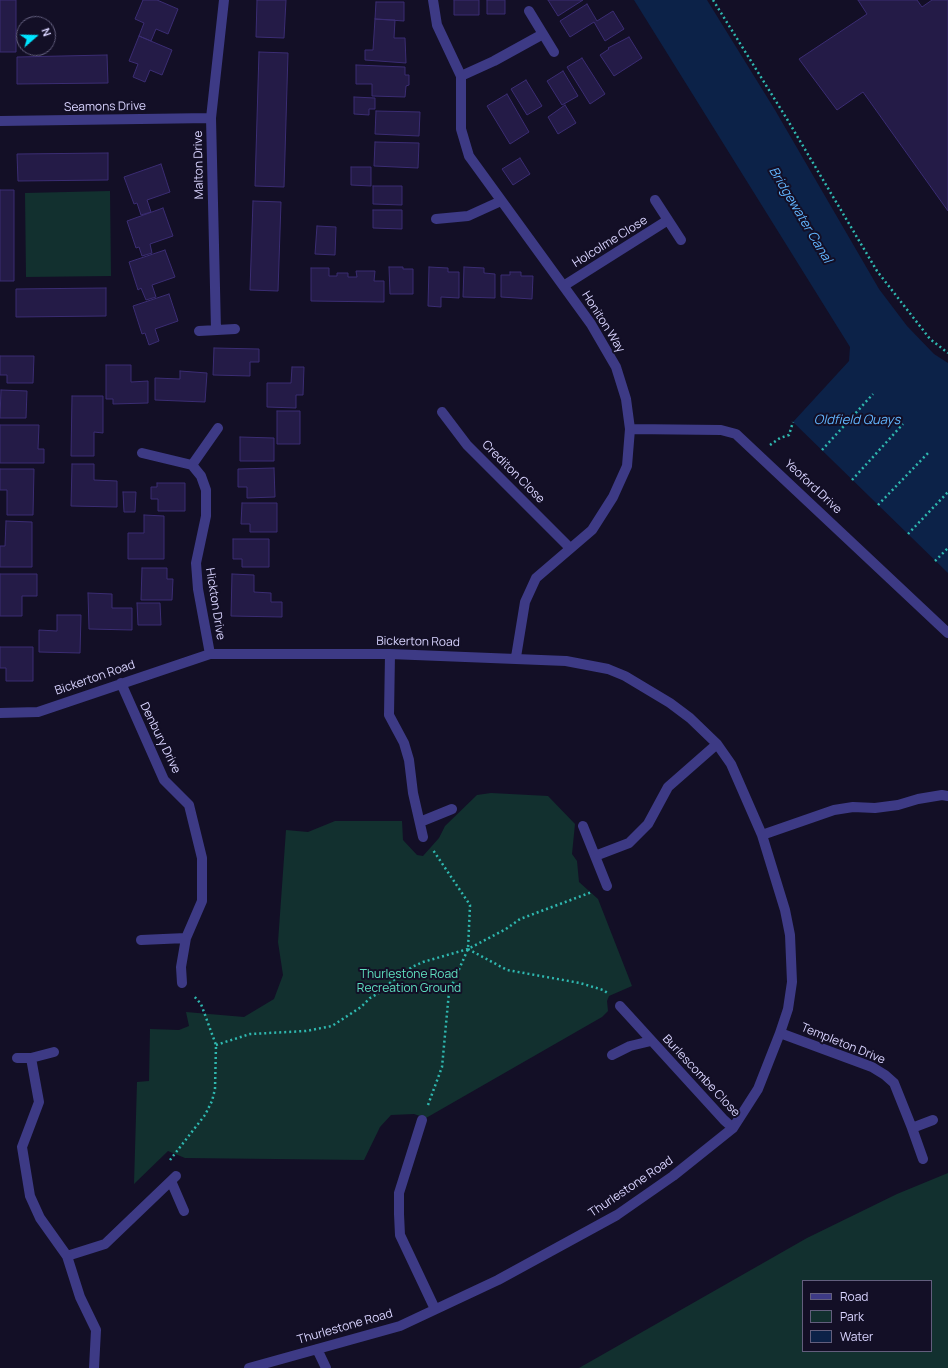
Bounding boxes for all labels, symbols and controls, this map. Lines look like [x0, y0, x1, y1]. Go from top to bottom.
north arrow [16, 16, 56, 56]
text: N [38, 26, 55, 38]
street label: Seamons Drive [64, 99, 146, 115]
street label: Malton Drive [191, 130, 207, 200]
water label: Bridgewater Canal [765, 164, 835, 266]
street label: Holcolme Close [570, 213, 650, 271]
street label: Honiton Way [578, 289, 628, 355]
water label: Oldfield Quays [814, 412, 900, 428]
street label: Crediton Close [479, 438, 547, 506]
street label: Yeoford Drive [782, 457, 844, 517]
street label: Hickton Drive [202, 567, 228, 641]
street label: Bickerton Road [376, 634, 460, 650]
street label: Bickerton Road [53, 658, 137, 698]
street label: Denbury Drive [137, 700, 183, 776]
park label: Thurlestone Road Recreation Ground [357, 968, 461, 996]
street label: Templeton Drive [799, 1021, 887, 1067]
street label: Burlescombe Close [659, 1032, 743, 1120]
street label: Thurlestone Road [586, 1154, 676, 1220]
legend [802, 1280, 932, 1352]
text: Road [840, 1288, 868, 1305]
street label: Thurlestone Road [296, 1307, 394, 1347]
text: Park [840, 1308, 864, 1325]
text: Water [840, 1328, 873, 1345]

